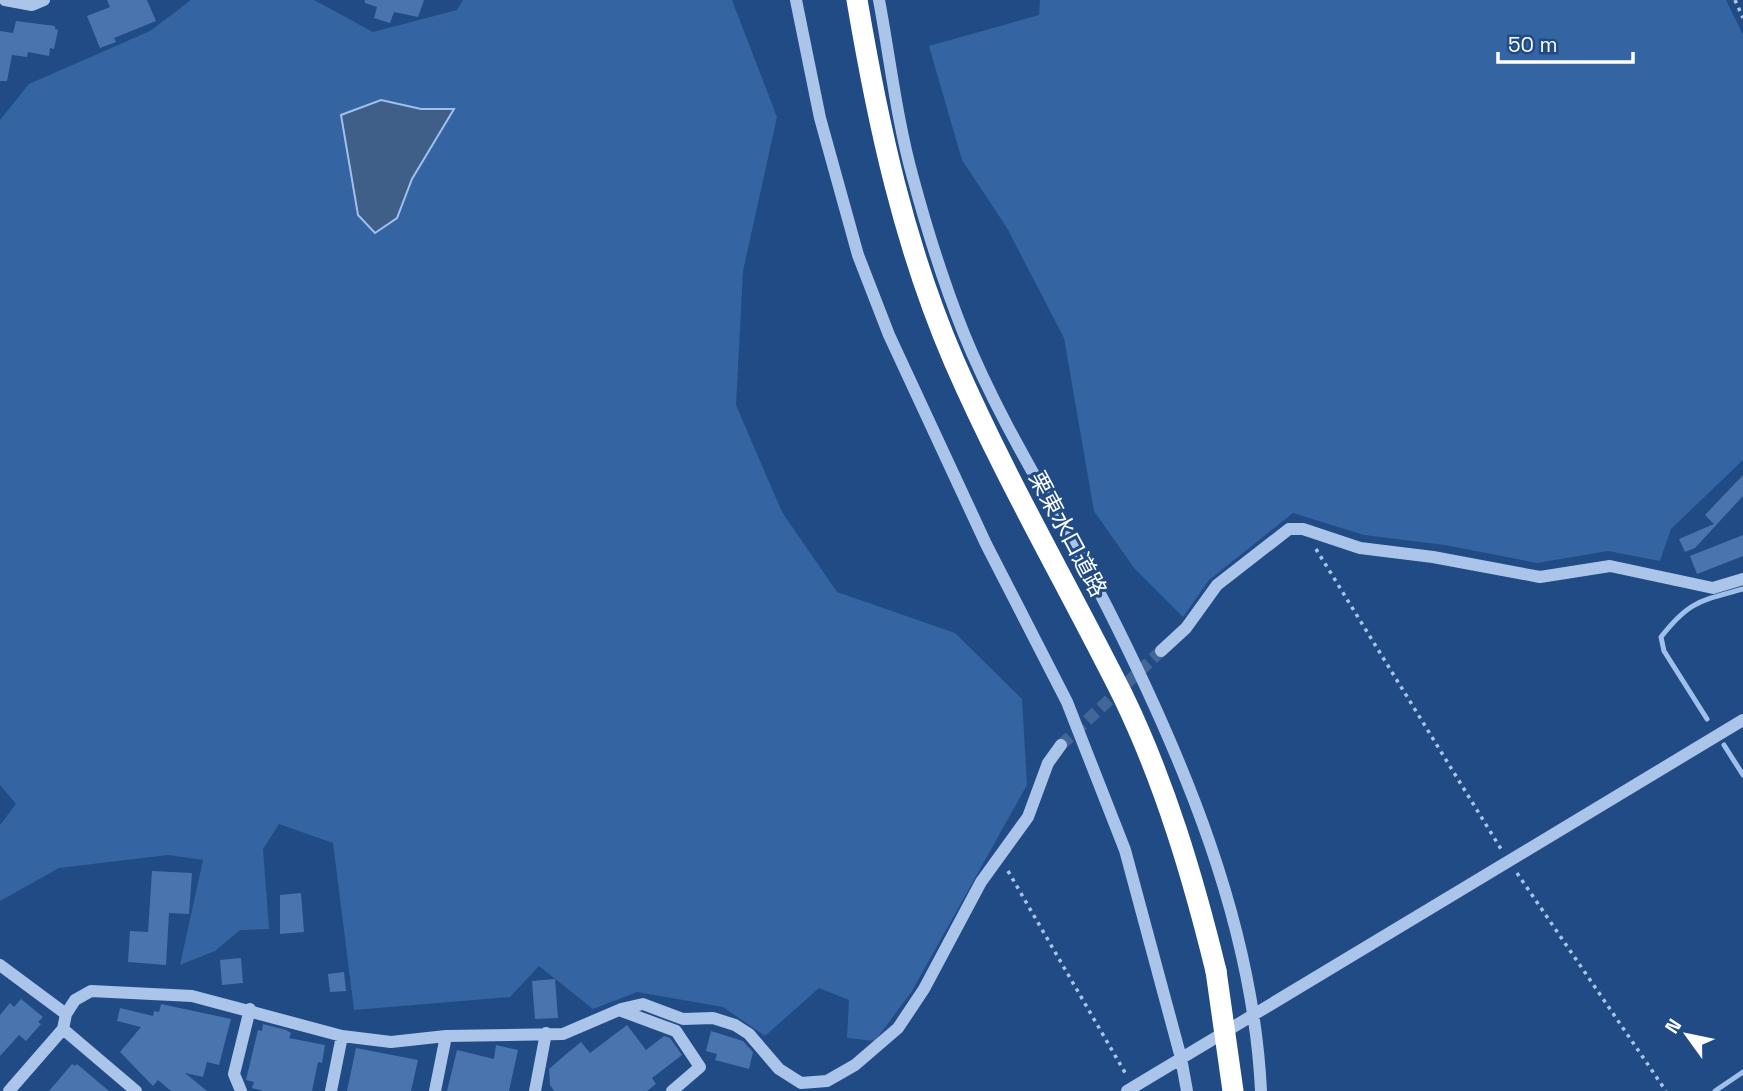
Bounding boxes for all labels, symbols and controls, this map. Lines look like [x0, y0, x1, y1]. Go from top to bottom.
scale bar [1498, 21, 1633, 65]
text: 50 m [1508, 31, 1558, 58]
street label: 栗東水口道路 [1022, 466, 1114, 602]
north arrow [1652, 1000, 1722, 1070]
text: N [1659, 1014, 1687, 1038]

